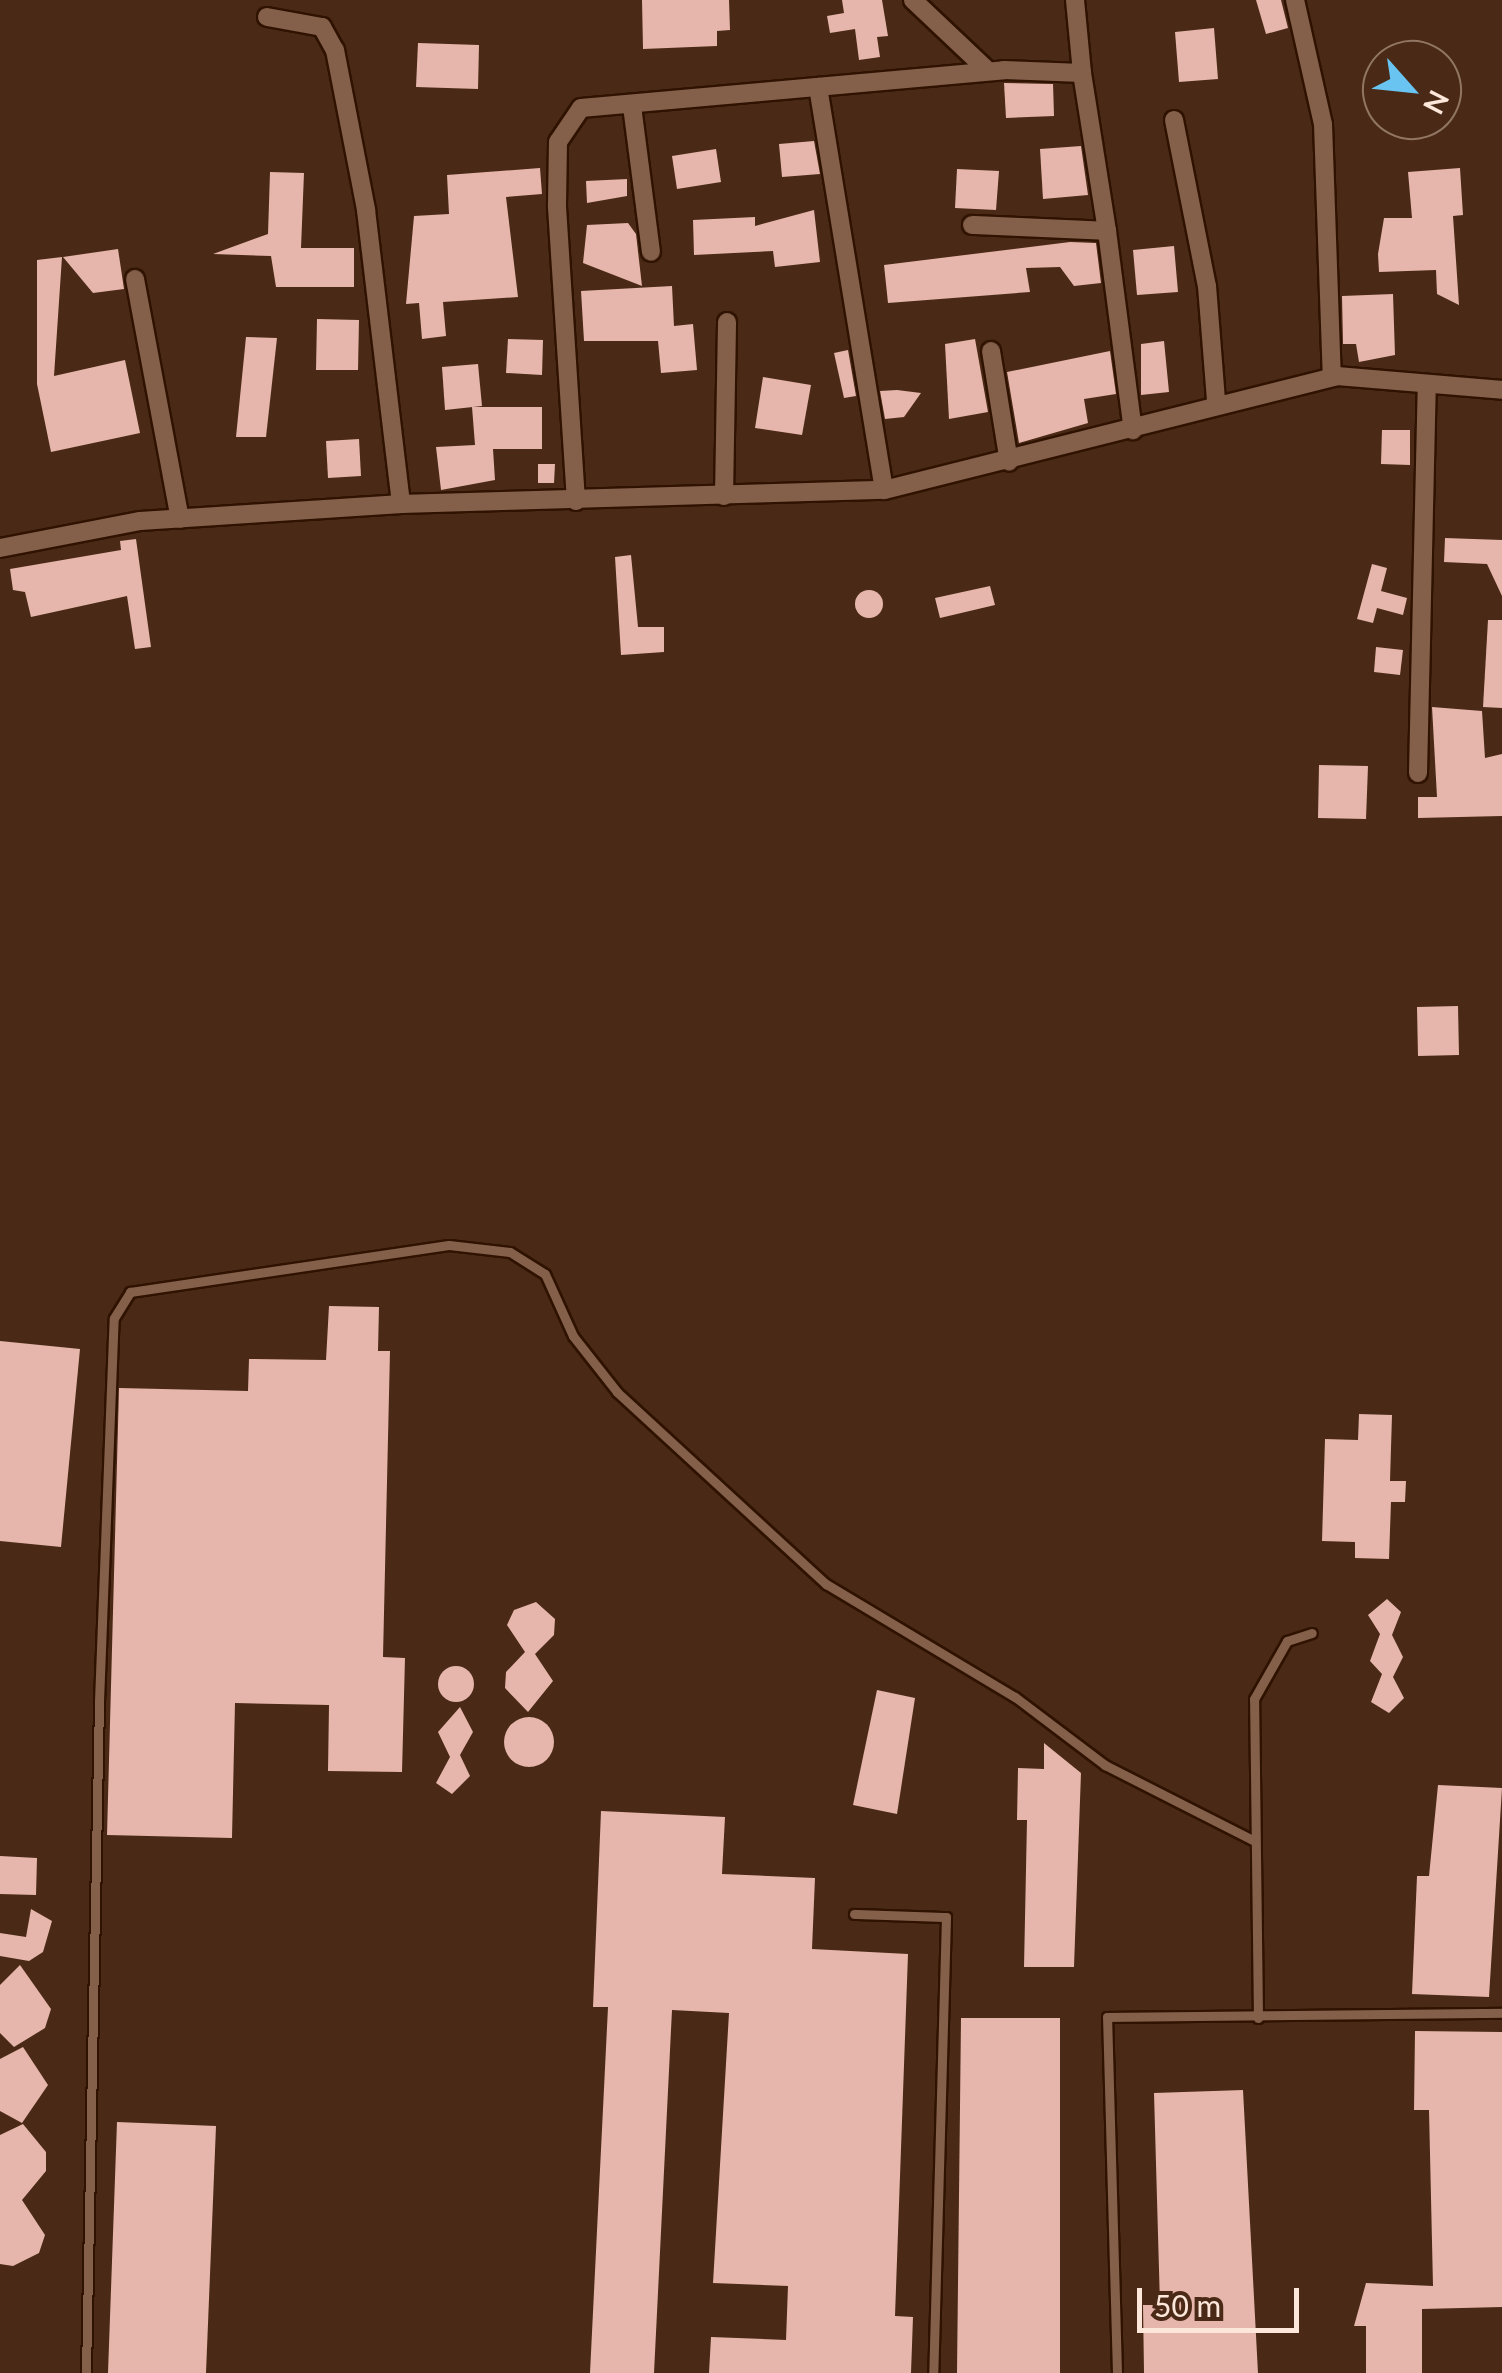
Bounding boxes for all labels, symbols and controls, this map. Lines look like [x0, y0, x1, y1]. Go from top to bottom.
north arrow [1362, 40, 1462, 140]
text: N [1417, 85, 1457, 120]
scale bar [1142, 2268, 1304, 2330]
text: 50 m [1154, 2287, 1221, 2323]

